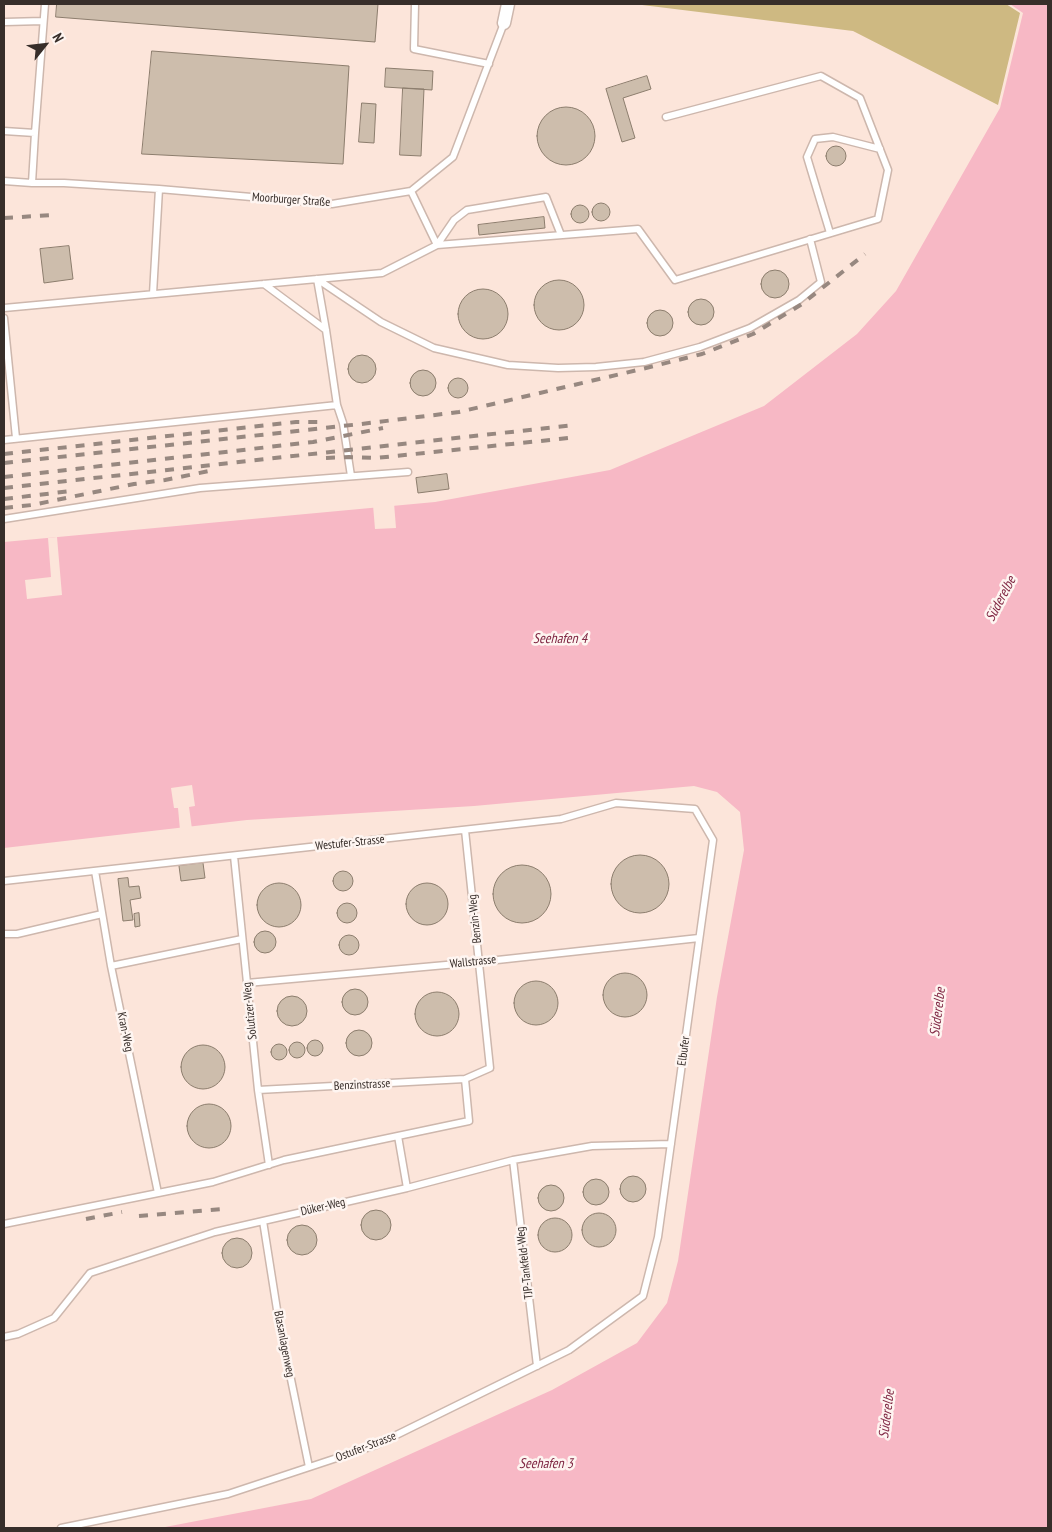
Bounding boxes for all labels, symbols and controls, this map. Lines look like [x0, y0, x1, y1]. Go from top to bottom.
north arrow [20, 20, 70, 70]
text: N [48, 30, 68, 45]
street label: Moorburger Straße [251, 190, 331, 210]
water label: Süderelbe [982, 574, 1020, 624]
water label: Seehafen 4 [533, 631, 587, 647]
street label: Westufer-Strasse [315, 832, 385, 854]
street label: Benzin-Weg [465, 894, 485, 944]
street label: Wallstrasse [449, 952, 497, 972]
street label: Solutizer-Weg [240, 982, 260, 1040]
water label: Süderelbe [927, 987, 949, 1037]
street label: Kran-Weg [114, 1011, 136, 1053]
street label: Elbufer [675, 1035, 693, 1067]
street label: Benzinstrasse [333, 1076, 391, 1094]
street label: Düker-Weg [299, 1195, 347, 1219]
street label: TJP-Tankfeld-Weg [513, 1226, 537, 1300]
street label: Blasanlagenweg [271, 1310, 297, 1378]
water label: Süderelbe [876, 1389, 898, 1439]
street label: Ostufer-Strasse [334, 1429, 398, 1465]
water label: Seehafen 3 [519, 1456, 573, 1472]

